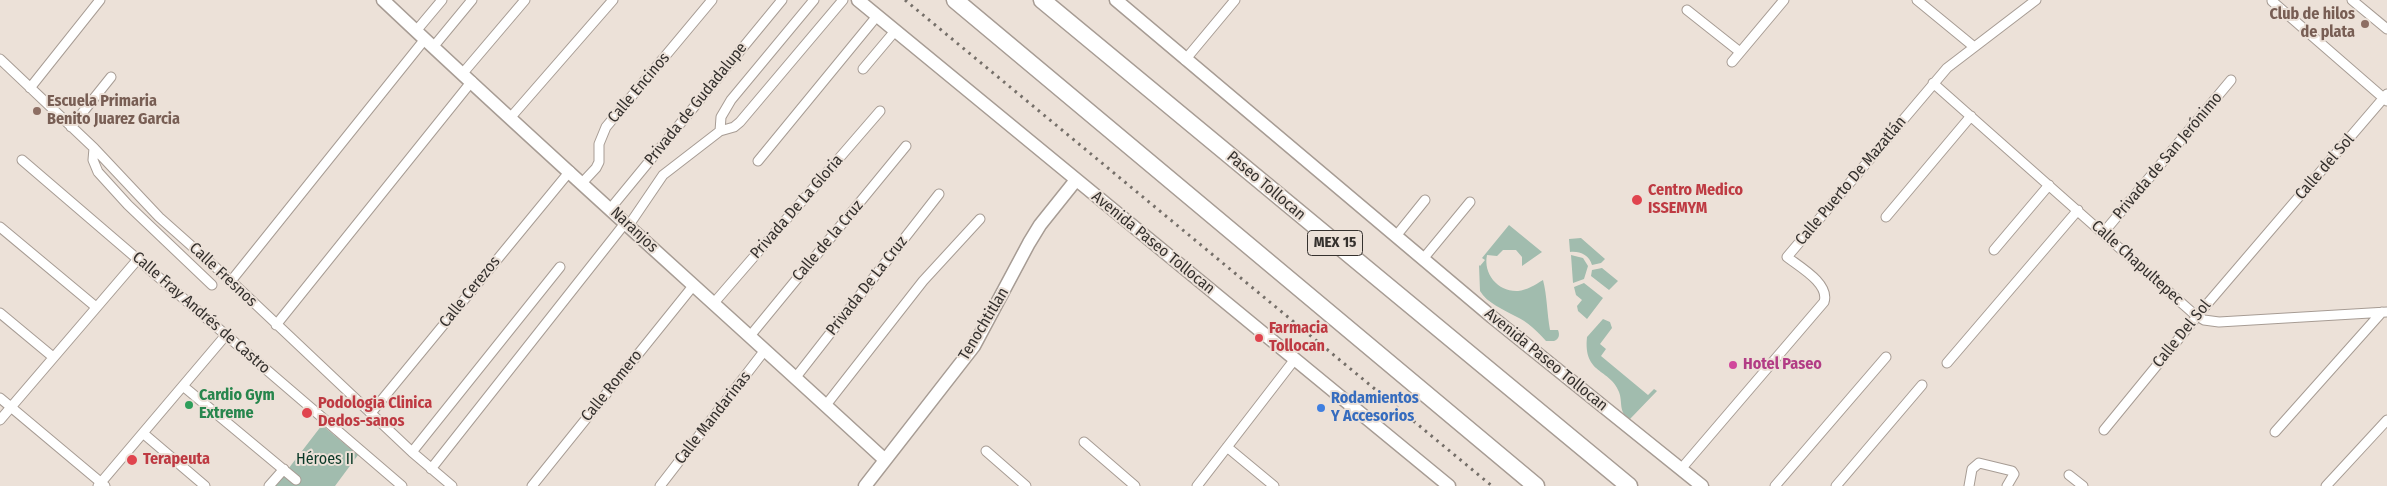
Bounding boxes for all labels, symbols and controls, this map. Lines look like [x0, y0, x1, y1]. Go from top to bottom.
place label: Club de hilos de plata [2270, 5, 2355, 43]
marker: Club de hilos de plata [2359, 18, 2371, 30]
street label: Privada de Gudadalupe [641, 39, 751, 169]
street label: Calle Encinos [604, 49, 674, 127]
street label: Privada de San Jerónimo [2109, 89, 2227, 223]
place label: Escuela Primaria Benito Juarez Garcia [47, 92, 180, 130]
marker: Escuela Primaria Benito Juarez Garcia [31, 105, 43, 117]
street label: Calle Puerto De Mazatlán [1791, 113, 1911, 249]
street label: Calle del Sol [2291, 130, 2359, 204]
street label: Paseo Tollocan [1223, 148, 1309, 224]
street label: Privada De La Gloria [747, 151, 847, 263]
place label: Centro Medico ISSEMYM [1648, 181, 1743, 219]
street label: Avenida Paseo Tollocan [1088, 187, 1218, 299]
marker: Centro Medico ISSEMYM [1630, 193, 1644, 207]
street label: Calle de la Cruz [789, 197, 867, 285]
street label: Naranjos [606, 203, 662, 257]
street label: Calle Chapultepec [2087, 217, 2187, 309]
road number: MEX 15 [1308, 230, 1362, 256]
street label: Privada De La Cruz [822, 233, 912, 339]
street label: Calle Fresnos [185, 239, 261, 311]
street label: Calle Fray Andrés de Castro [128, 248, 274, 378]
street label: Calle Cerezos [436, 253, 504, 331]
street label: Tenochtitlan [955, 284, 1013, 364]
street label: Calle Del Sol [2149, 296, 2215, 372]
street label: Avenida Paseo Tollocan [1481, 304, 1611, 416]
place label: Farmacia Tollocan [1269, 319, 1328, 357]
marker: Farmacia Tollocan [1253, 332, 1265, 344]
street label: Calle Romero [577, 346, 647, 426]
place label: Hotel Paseo [1743, 355, 1822, 375]
marker: Hotel Paseo [1727, 359, 1739, 371]
street label: Calle Mandarinas [671, 368, 755, 468]
place label: Cardio Gym Extreme [199, 386, 275, 424]
place label: Rodamientos Y Accesorios [1331, 389, 1419, 427]
place label: Podologia Clinica Dedos-sanos [318, 394, 432, 432]
marker: Cardio Gym Extreme [183, 399, 195, 411]
marker: Rodamientos Y Accesorios [1315, 402, 1327, 414]
marker: Podologia Clinica Dedos-sanos [300, 406, 314, 420]
place label: Terapeuta [143, 450, 210, 470]
park label: Héroes II [296, 450, 354, 470]
marker: Terapeuta [125, 453, 139, 467]

